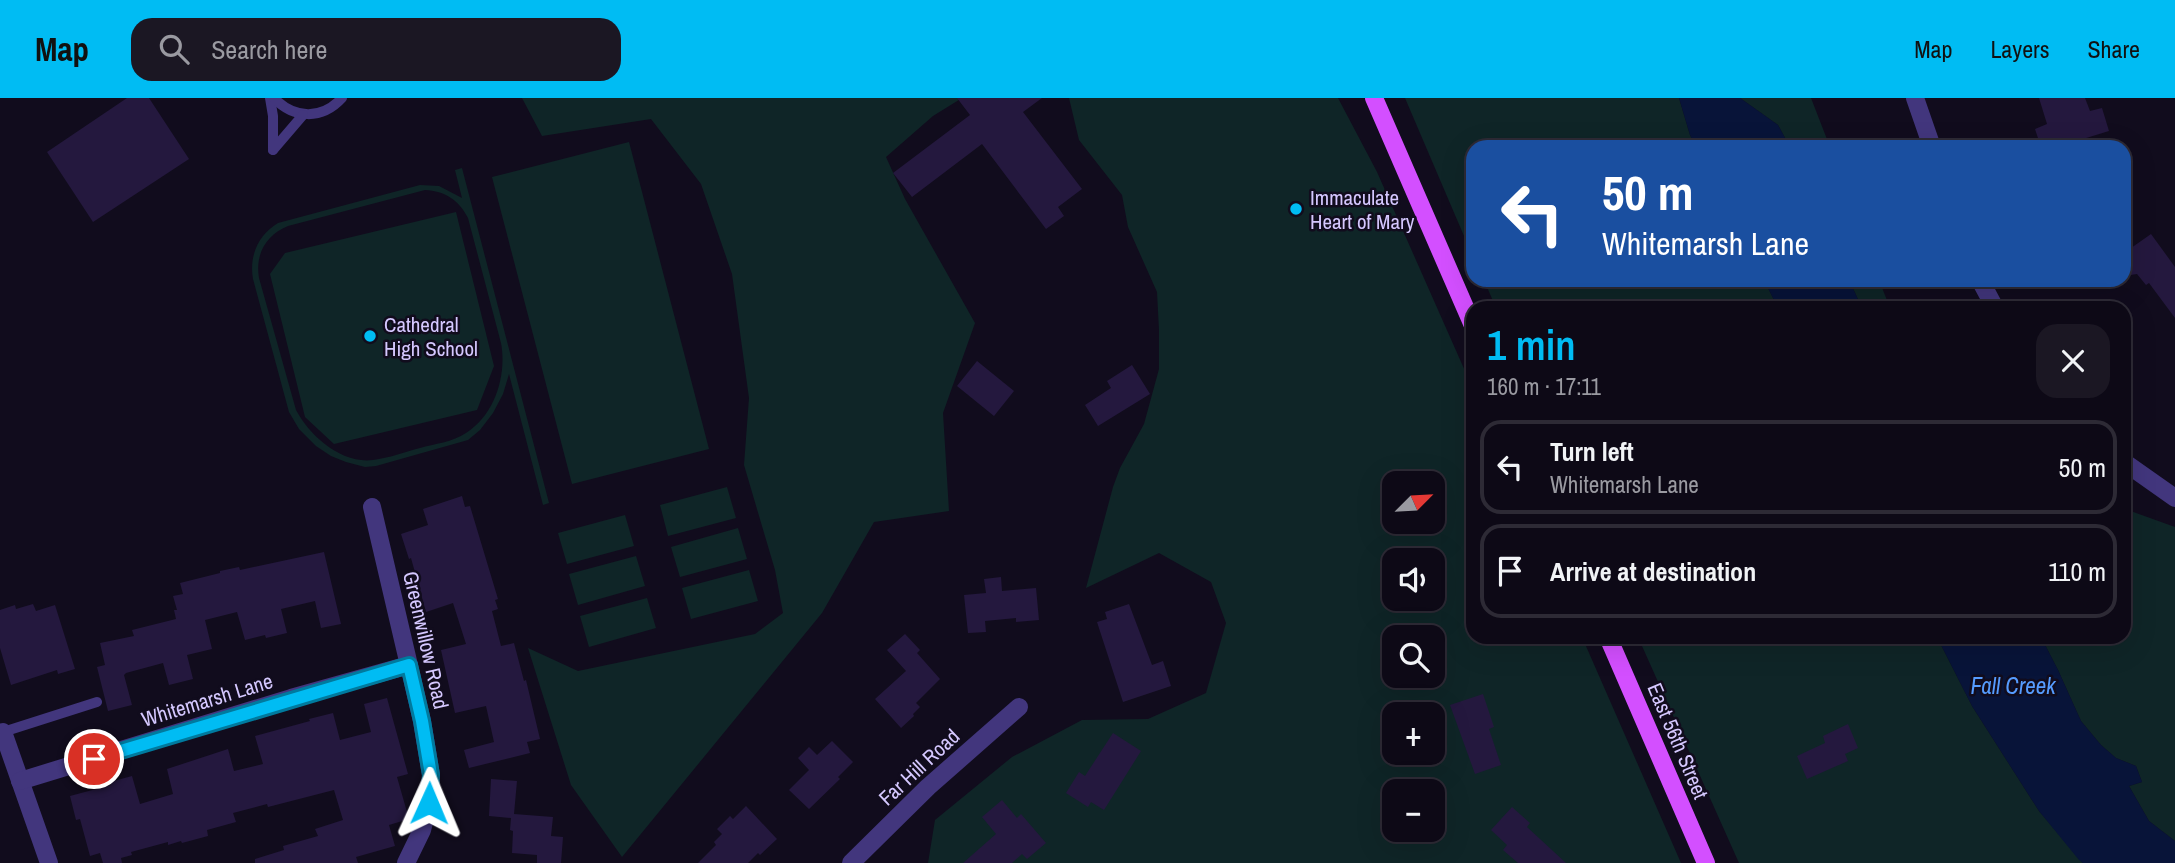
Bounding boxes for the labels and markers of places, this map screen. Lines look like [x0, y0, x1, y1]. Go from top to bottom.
place label: Immaculate Heart of Mary [1310, 183, 1415, 236]
marker: Immaculate Heart of Mary [1288, 201, 1304, 217]
place label: Cathedral High School [384, 310, 478, 363]
marker: Cathedral High School [362, 328, 378, 344]
pin [64, 729, 124, 789]

